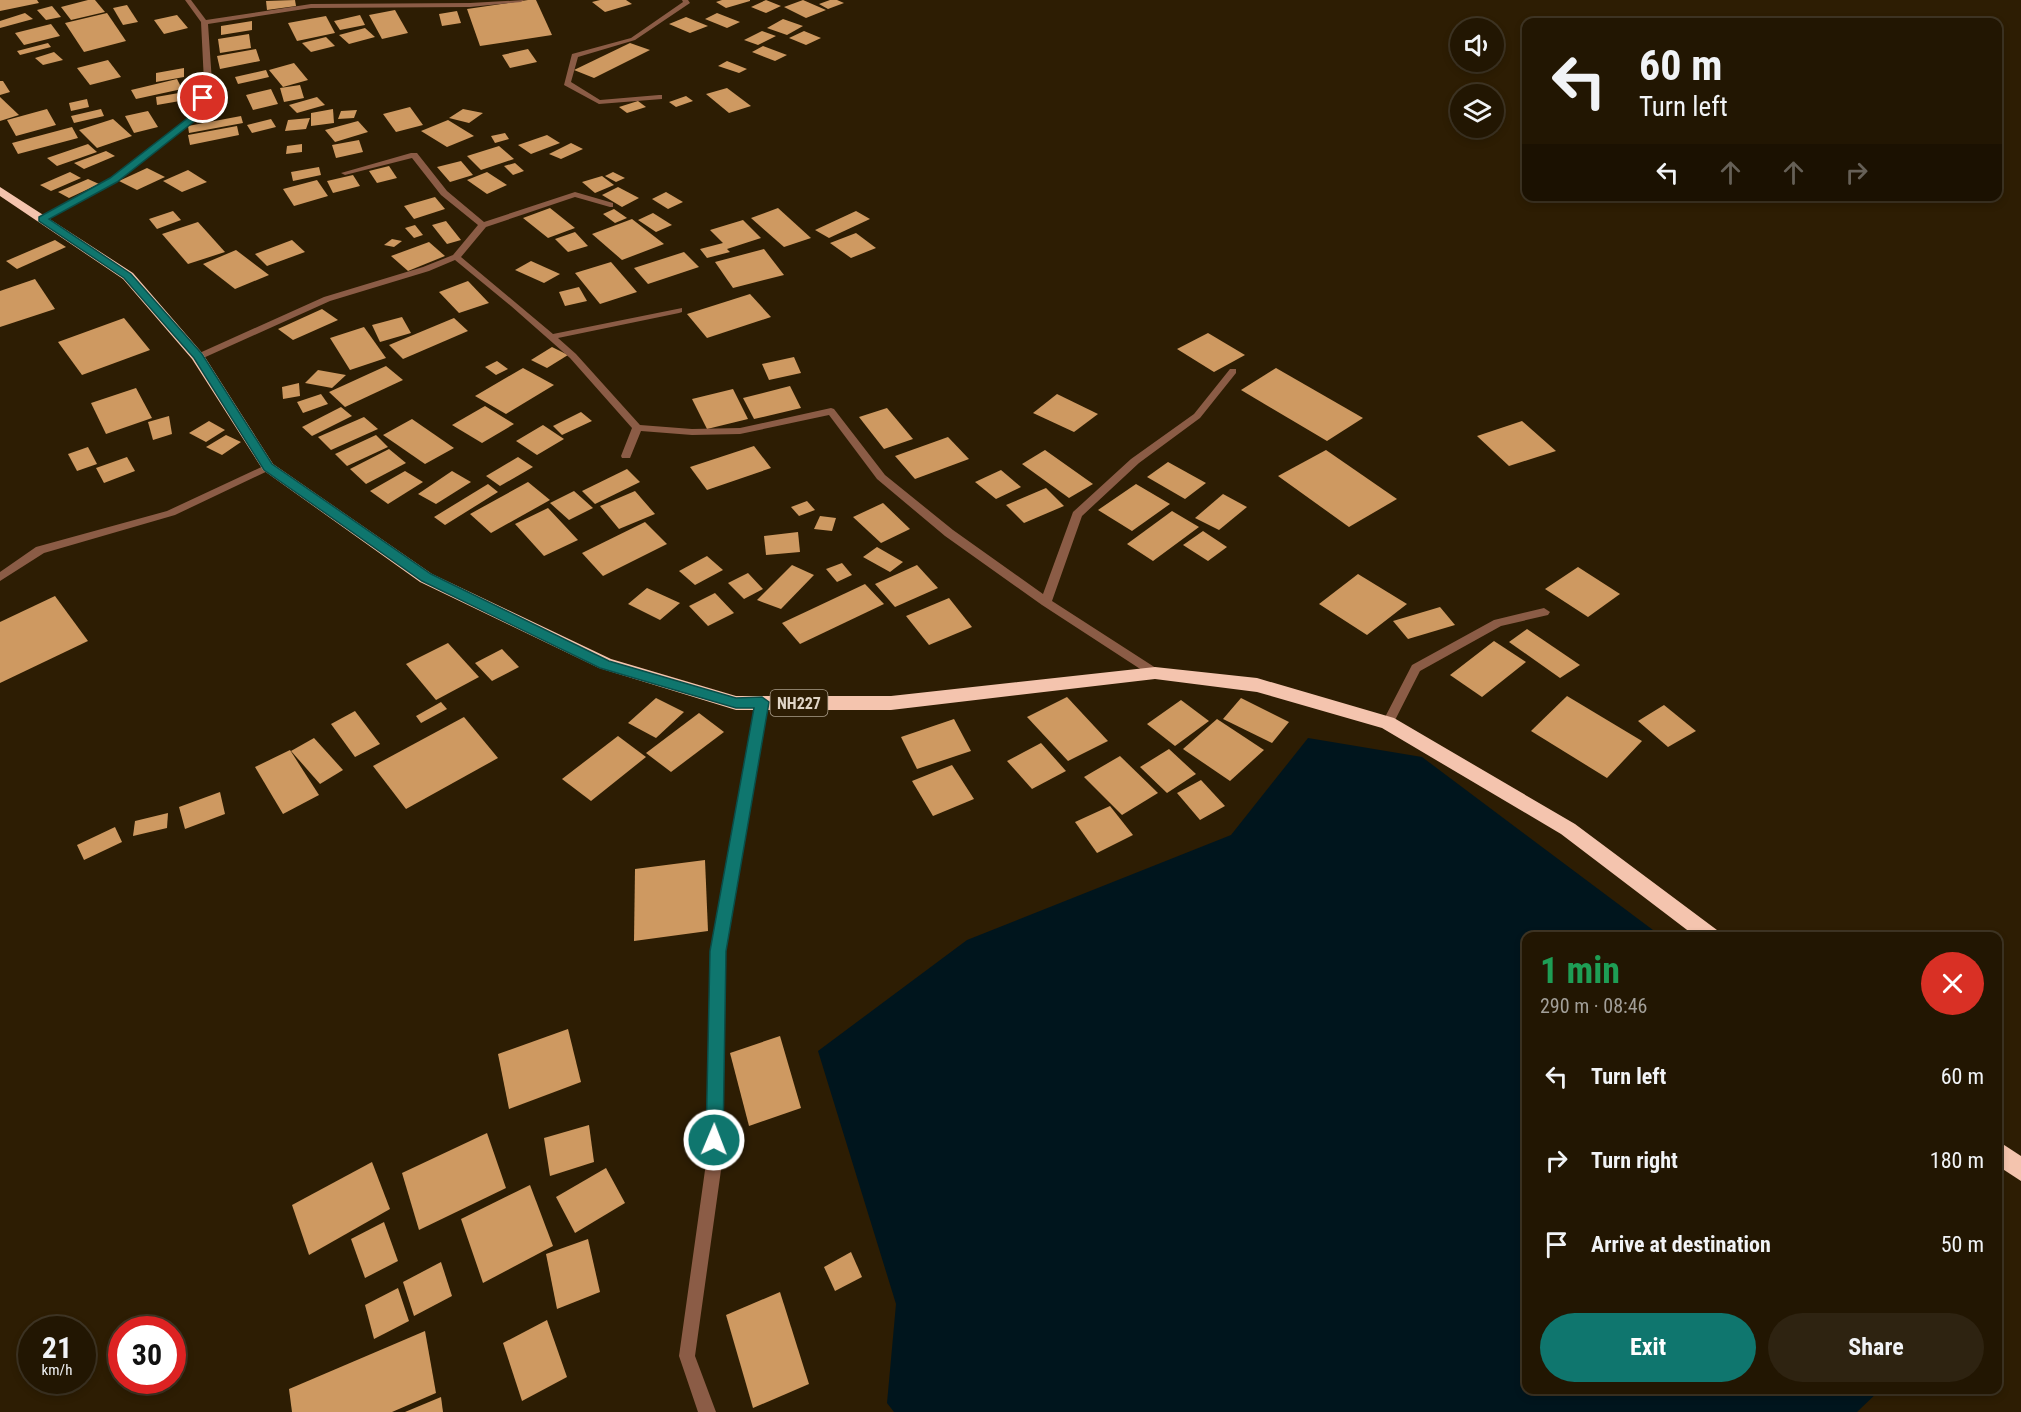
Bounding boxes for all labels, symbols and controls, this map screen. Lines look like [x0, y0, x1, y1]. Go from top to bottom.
map controls [1450, 18, 1504, 138]
button: sound [1450, 18, 1504, 72]
text: 60 m [1639, 41, 1722, 90]
icon: left [1540, 42, 1618, 120]
pin [177, 72, 228, 123]
icon: arrive [186, 81, 219, 114]
button: layers [1450, 84, 1504, 138]
text: Turn left [1639, 91, 1728, 123]
icon: left [1651, 156, 1684, 189]
icon: ahead [1714, 156, 1747, 189]
icon: ahead [1777, 156, 1810, 189]
icon: right [1840, 156, 1873, 189]
road number: NH227 [770, 690, 828, 716]
text: 1 min [1540, 950, 1620, 992]
button: close [1921, 952, 1984, 1015]
text: 290 m · 08:46 [1540, 994, 1647, 1018]
icon: left [1540, 1060, 1573, 1093]
text: Turn left [1591, 1064, 1666, 1089]
text: 60 m [1941, 1064, 1984, 1089]
position arrow [682, 1108, 746, 1172]
icon: right [1540, 1144, 1573, 1177]
text: Turn right [1591, 1148, 1678, 1173]
text: 180 m [1930, 1148, 1984, 1173]
icon: arrive [1540, 1228, 1573, 1261]
text: Arrive at destination [1591, 1232, 1771, 1257]
text: 50 m [1941, 1232, 1984, 1257]
button: Exit [1540, 1313, 1756, 1382]
button: Share [1768, 1313, 1984, 1382]
speed limit sign: 30 [108, 1316, 186, 1394]
text: 21 [42, 1330, 72, 1365]
text: km/h [42, 1361, 72, 1379]

